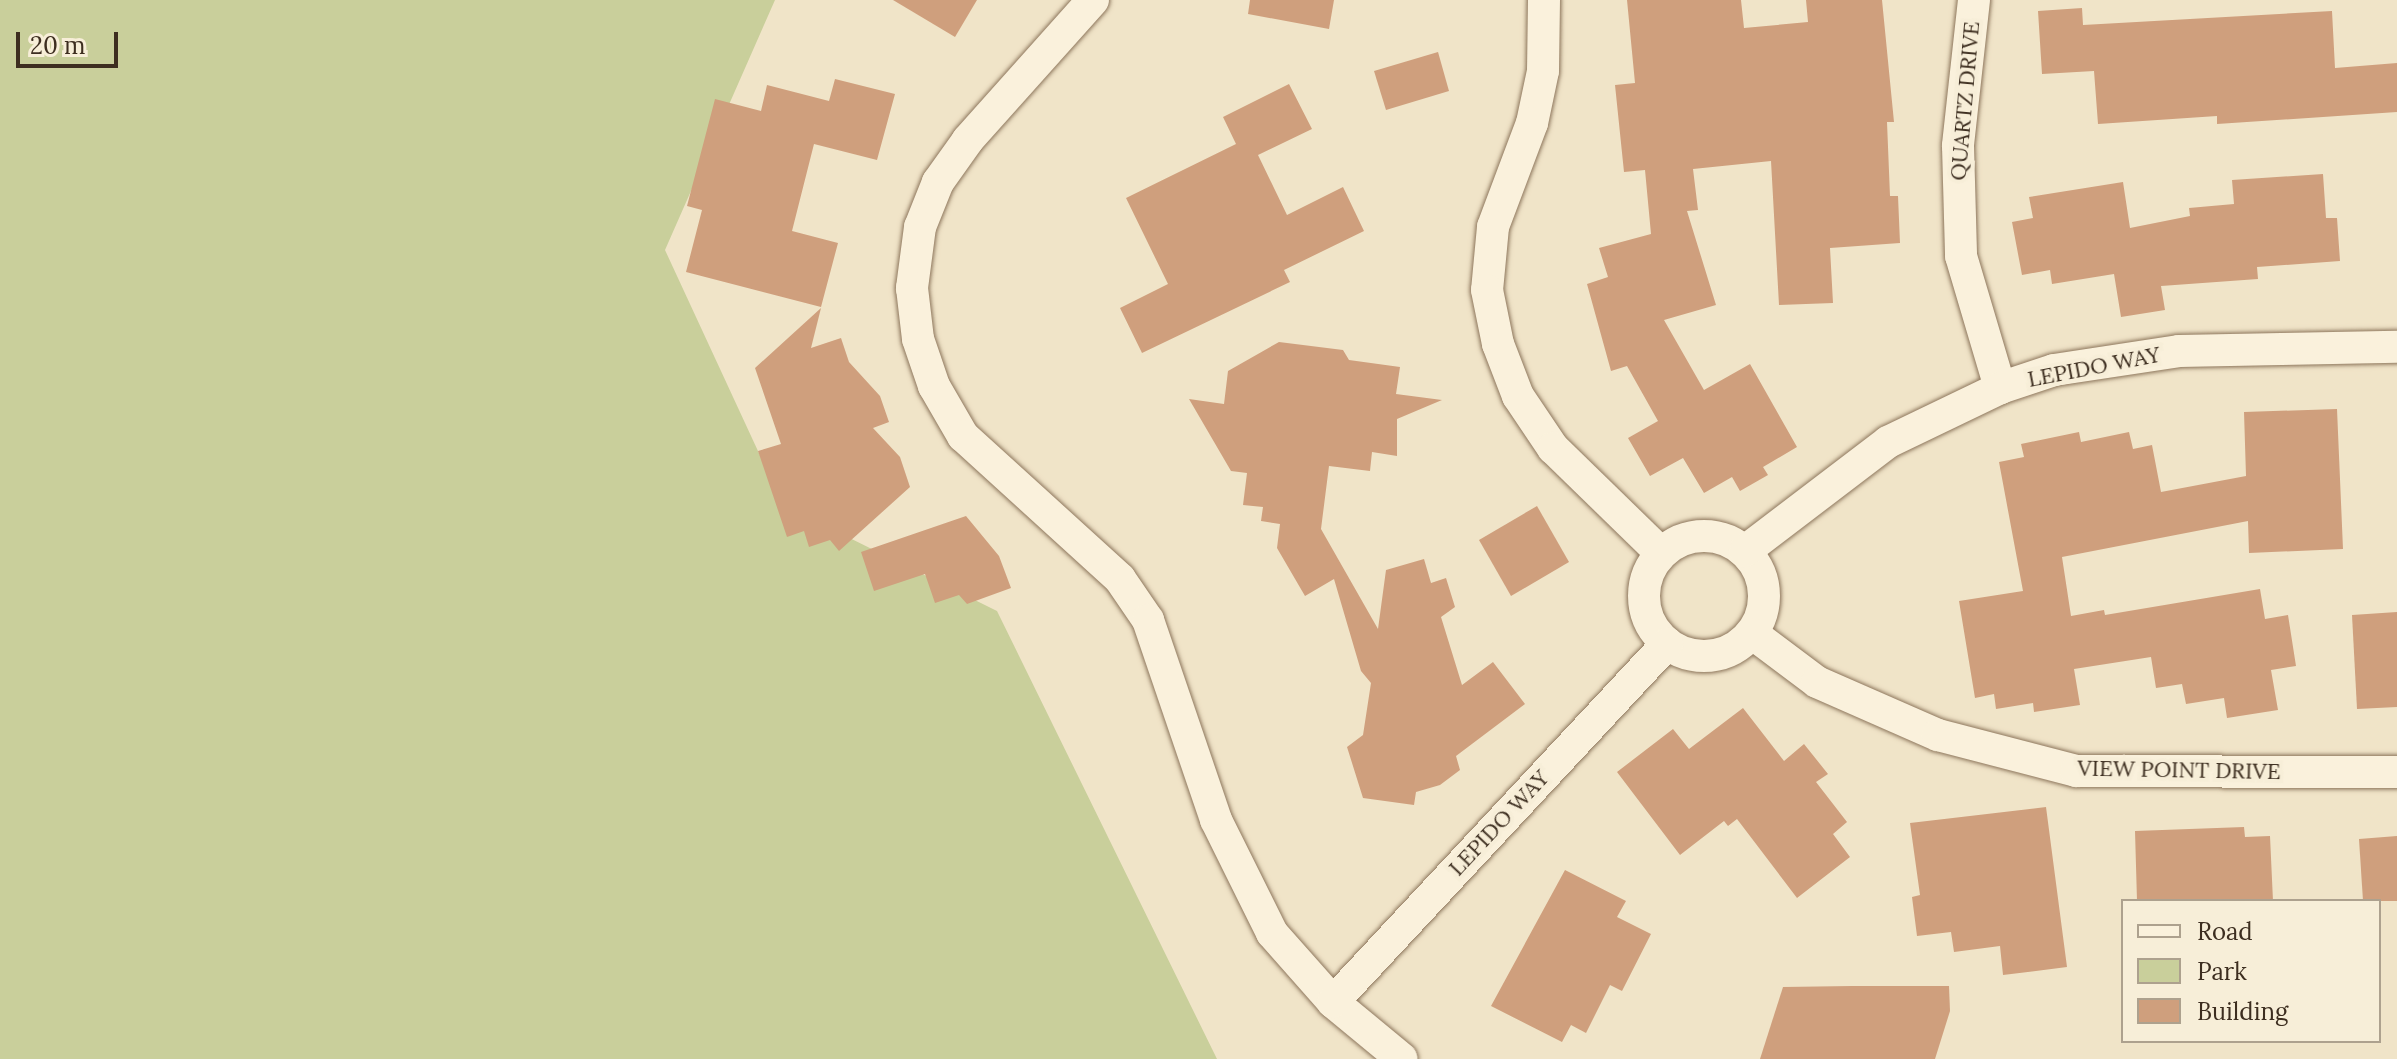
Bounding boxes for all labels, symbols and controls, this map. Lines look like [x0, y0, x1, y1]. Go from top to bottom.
scale bar [20, 16, 122, 66]
street label: QUARTZ DRIVE [1945, 20, 1985, 182]
text: 20 m [30, 30, 86, 61]
street label: LEPIDO WAY [2025, 341, 2163, 393]
street label: VIEW POINT DRIVE [2077, 755, 2281, 785]
street label: LEPIDO WAY [1443, 765, 1555, 881]
legend [2121, 899, 2381, 1043]
text: Road [2197, 916, 2253, 947]
text: Park [2197, 956, 2247, 987]
text: Building [2197, 996, 2288, 1027]

